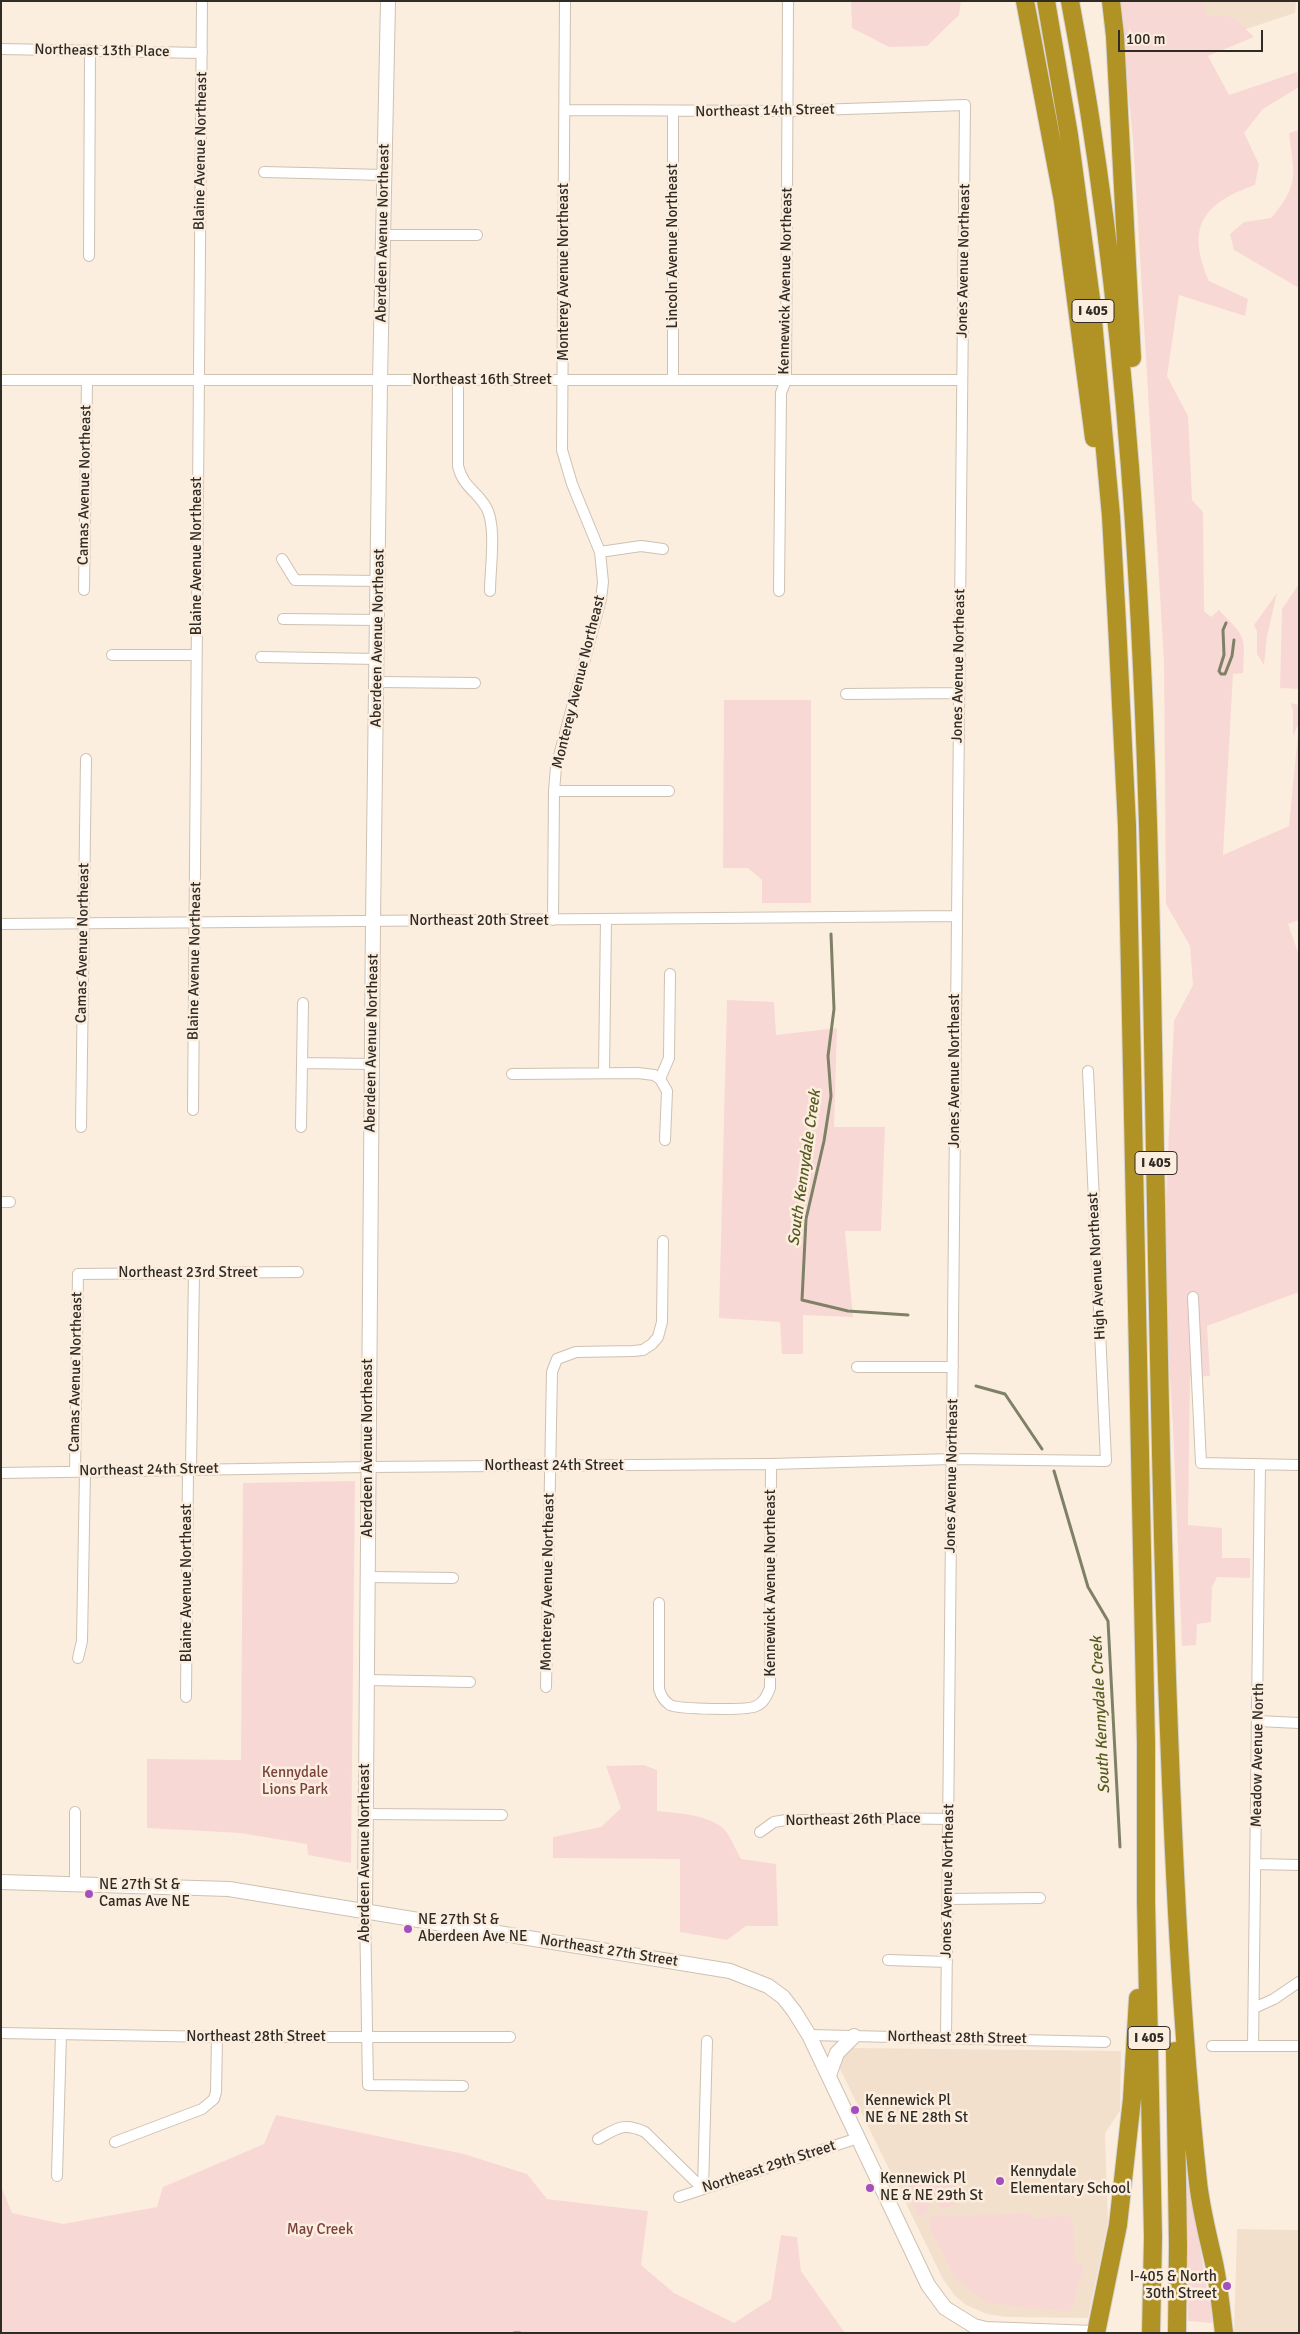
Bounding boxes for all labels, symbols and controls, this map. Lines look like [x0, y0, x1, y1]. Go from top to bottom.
scale bar [1120, 20, 1265, 52]
text: 100 m [1126, 30, 1166, 48]
street label: Northeast 13th Place [34, 41, 170, 61]
street label: Blaine Avenue Northeast [191, 72, 211, 230]
street label: Northeast 14th Street [695, 101, 835, 121]
street label: Aberdeen Avenue Northeast [372, 143, 394, 323]
street label: Lincoln Avenue Northeast [664, 164, 682, 328]
street label: Monterey Avenue Northeast [555, 183, 573, 361]
street label: Jones Avenue Northeast [954, 184, 974, 338]
street label: Kennewick Avenue Northeast [775, 187, 797, 375]
road number: I 405 [1072, 300, 1114, 322]
street label: Northeast 16th Street [412, 371, 552, 389]
street label: Camas Avenue Northeast [75, 405, 95, 565]
street label: Blaine Avenue Northeast [188, 477, 206, 635]
street label: Aberdeen Avenue Northeast [367, 548, 389, 728]
street label: Jones Avenue Northeast [949, 589, 969, 743]
street label: Monterey Avenue Northeast [549, 593, 609, 771]
street label: Camas Avenue Northeast [73, 863, 93, 1023]
street label: Blaine Avenue Northeast [185, 882, 205, 1040]
street label: Northeast 20th Street [409, 912, 549, 930]
street label: Aberdeen Avenue Northeast [361, 953, 383, 1133]
street label: Jones Avenue Northeast [946, 994, 964, 1148]
water label: South Kennydale Creek [785, 1089, 825, 1247]
road number: I 405 [1135, 1152, 1177, 1174]
street label: High Avenue Northeast [1084, 1192, 1110, 1340]
street label: Northeast 23rd Street [118, 1264, 258, 1282]
street label: Camas Avenue Northeast [66, 1292, 86, 1452]
street label: Aberdeen Avenue Northeast [359, 1359, 377, 1537]
street label: Jones Avenue Northeast [942, 1399, 962, 1553]
street label: Northeast 24th Street [484, 1457, 624, 1475]
street label: Northeast 24th Street [79, 1460, 219, 1480]
street label: Kennewick Avenue Northeast [762, 1489, 780, 1677]
street label: Monterey Avenue Northeast [537, 1493, 559, 1671]
street label: Blaine Avenue Northeast [178, 1504, 196, 1662]
water label: South Kennydale Creek [1087, 1636, 1115, 1794]
street label: Meadow Avenue North [1248, 1683, 1268, 1827]
park label: Kennydale Lions Park [262, 1764, 328, 1799]
street label: Aberdeen Avenue Northeast [356, 1764, 374, 1942]
street label: Jones Avenue Northeast [938, 1804, 958, 1958]
street label: Northeast 26th Place [785, 1810, 921, 1830]
place label: NE 27th St & Camas Ave NE [99, 1876, 190, 1911]
marker: NE 27th St & Camas Ave NE [83, 1888, 95, 1900]
place label: NE 27th St & Aberdeen Ave NE [418, 1911, 527, 1946]
marker: NE 27th St & Aberdeen Ave NE [402, 1923, 414, 1935]
street label: Northeast 27th Street [539, 1931, 679, 1971]
road number: I 405 [1128, 2026, 1170, 2050]
street label: Northeast 28th Street [186, 2028, 326, 2046]
street label: Northeast 28th Street [887, 2028, 1027, 2048]
place label: Kennewick Pl NE & NE 28th St [865, 2092, 968, 2127]
marker: Kennewick Pl NE & NE 28th St [849, 2104, 861, 2116]
street label: Northeast 29th Street [700, 2137, 838, 2197]
place label: Kennydale Elementary School [1010, 2163, 1131, 2198]
place label: Kennewick Pl NE & NE 29th St [880, 2170, 983, 2205]
marker: Kennydale Elementary School [994, 2175, 1006, 2187]
marker: Kennewick Pl NE & NE 29th St [864, 2182, 876, 2194]
park label: May Creek [287, 2221, 353, 2239]
place label: I-405 & North 30th Street [1130, 2268, 1217, 2303]
marker: I-405 & North 30th Street [1221, 2280, 1233, 2292]

